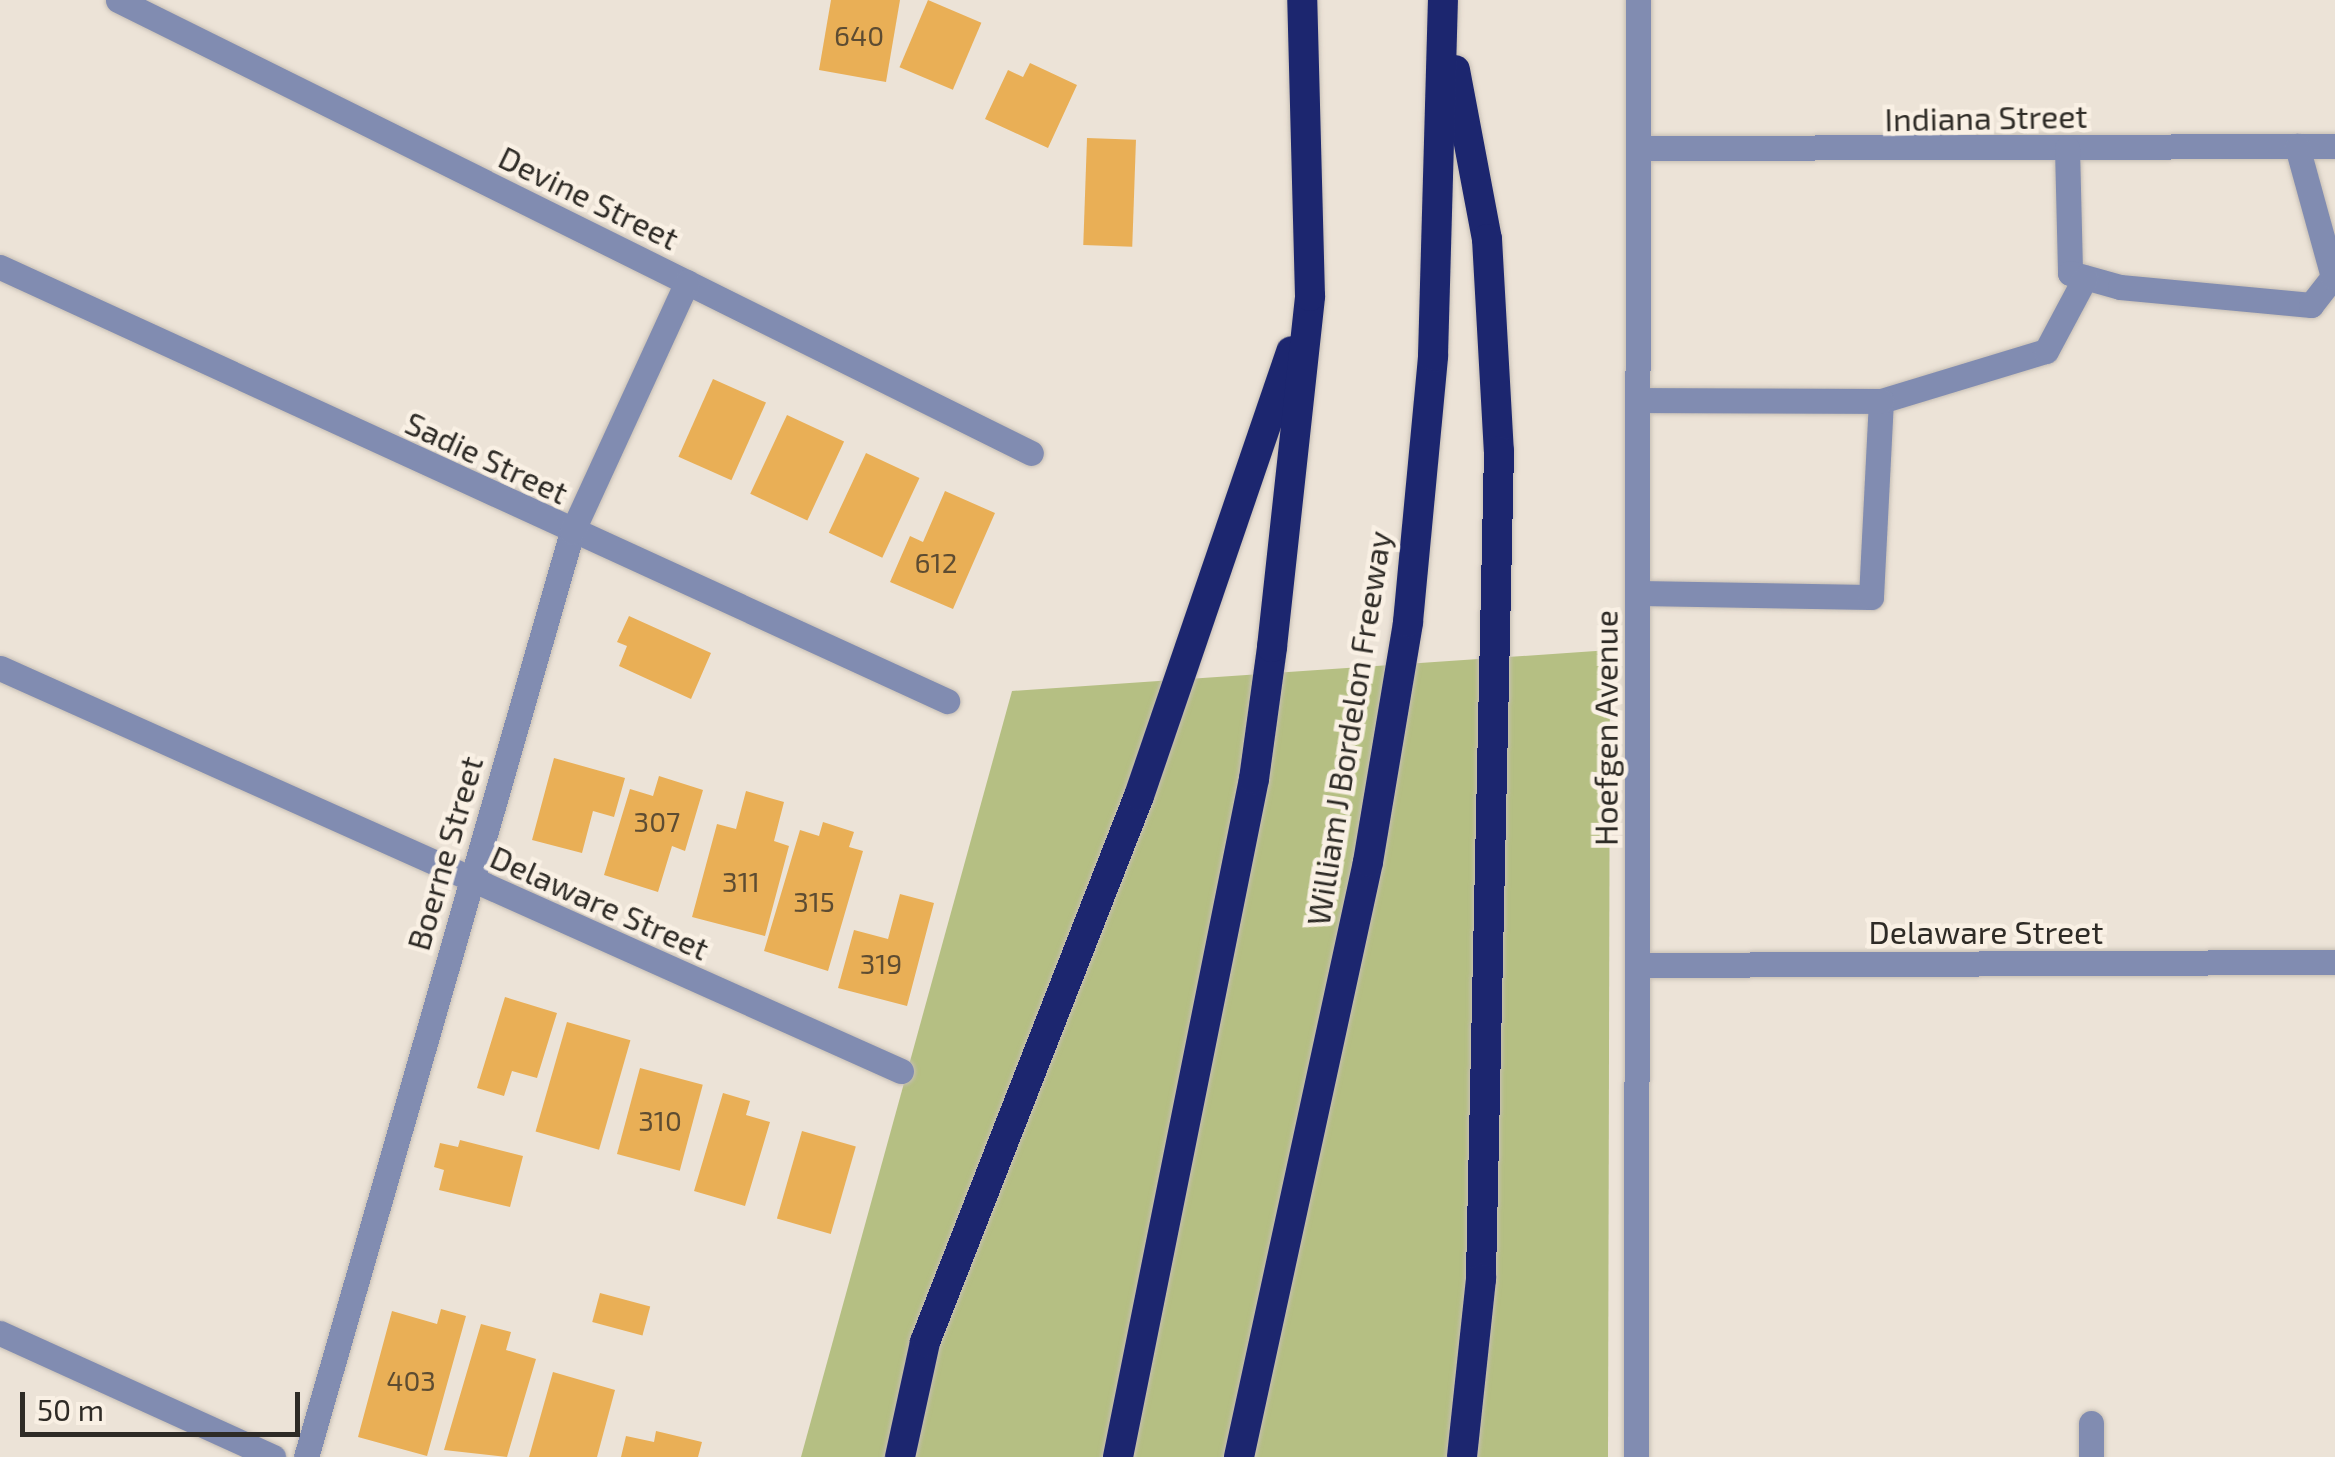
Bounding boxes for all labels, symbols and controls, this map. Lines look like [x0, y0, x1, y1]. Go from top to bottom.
house number: 640 [834, 18, 884, 52]
street label: Indiana Street [1884, 96, 2088, 138]
street label: Devine Street [493, 137, 685, 257]
street label: Sadie Street [400, 403, 574, 511]
street label: William J Bordelon Freeway [1298, 528, 1398, 928]
house number: 612 [915, 545, 957, 579]
street label: Hoefgen Avenue [1586, 610, 1624, 846]
street label: Boerne Street [398, 752, 490, 954]
house number: 307 [634, 804, 680, 838]
street label: Delaware Street [485, 837, 715, 967]
house number: 311 [722, 864, 760, 898]
house number: 315 [793, 884, 835, 918]
street label: Delaware Street [1868, 912, 2104, 950]
house number: 319 [860, 946, 902, 980]
house number: 310 [638, 1103, 682, 1137]
house number: 403 [386, 1363, 436, 1397]
scale bar [25, 1372, 305, 1434]
text: 50 m [37, 1391, 104, 1427]

